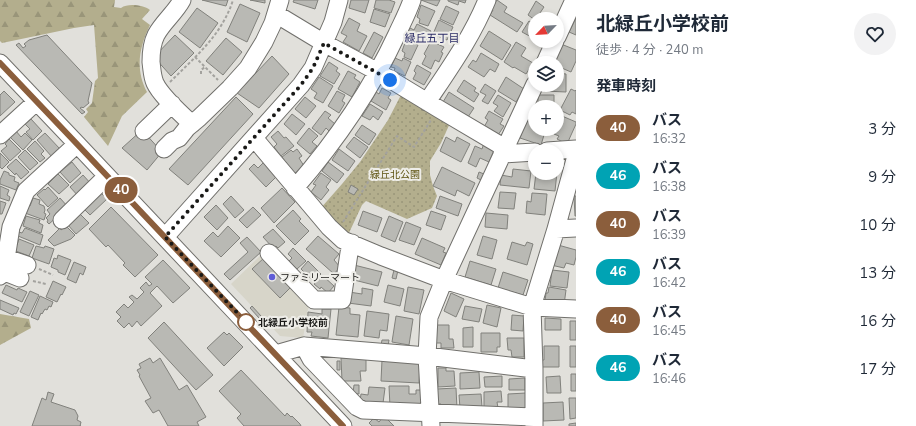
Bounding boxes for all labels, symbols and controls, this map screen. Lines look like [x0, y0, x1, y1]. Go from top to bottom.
text: 北緑丘小学校前 [596, 11, 729, 37]
north arrow [528, 12, 564, 48]
map controls [528, 12, 564, 180]
button: heart [854, 13, 896, 55]
district label: 緑丘五丁目 [405, 31, 460, 46]
text: 徒歩 · 4 分 · 240 m [596, 41, 703, 59]
button: layers [528, 56, 564, 92]
your location [380, 70, 400, 90]
text: 発車時刻 [596, 76, 656, 96]
button: + [528, 100, 564, 136]
text: バス [652, 110, 682, 130]
text: 40 [610, 118, 626, 137]
text: 3 分 [868, 119, 896, 139]
text: 16:32 [652, 130, 686, 148]
button: − [528, 144, 564, 180]
text: バス [652, 158, 682, 178]
text: 46 [610, 166, 626, 185]
text: 9 分 [868, 167, 896, 187]
park label: 緑丘北公園 [370, 168, 420, 182]
line badge: 40 [103, 177, 139, 203]
text: 16:38 [652, 178, 686, 196]
text: 40 [113, 180, 129, 199]
text: バス [652, 206, 682, 226]
text: 40 [610, 214, 626, 233]
text: 10 分 [859, 215, 896, 235]
text: 16:39 [652, 226, 686, 244]
text: バス [652, 254, 682, 274]
text: 46 [610, 262, 626, 281]
text: 13 分 [859, 263, 896, 283]
place label: ファミリーマート [280, 271, 360, 285]
marker: ファミリーマート [267, 272, 277, 282]
text: 16:42 [652, 274, 686, 292]
text: バス [652, 302, 682, 322]
text: 40 [610, 310, 626, 329]
text: 16 分 [859, 311, 896, 331]
marker: 北緑丘小学校前 [237, 313, 255, 331]
place label: 北緑丘小学校前 [258, 316, 328, 330]
text: 16:45 [652, 322, 686, 340]
text: バス [652, 350, 682, 370]
text: 46 [610, 358, 626, 377]
text: 17 分 [859, 359, 896, 379]
text: 16:46 [652, 370, 686, 388]

